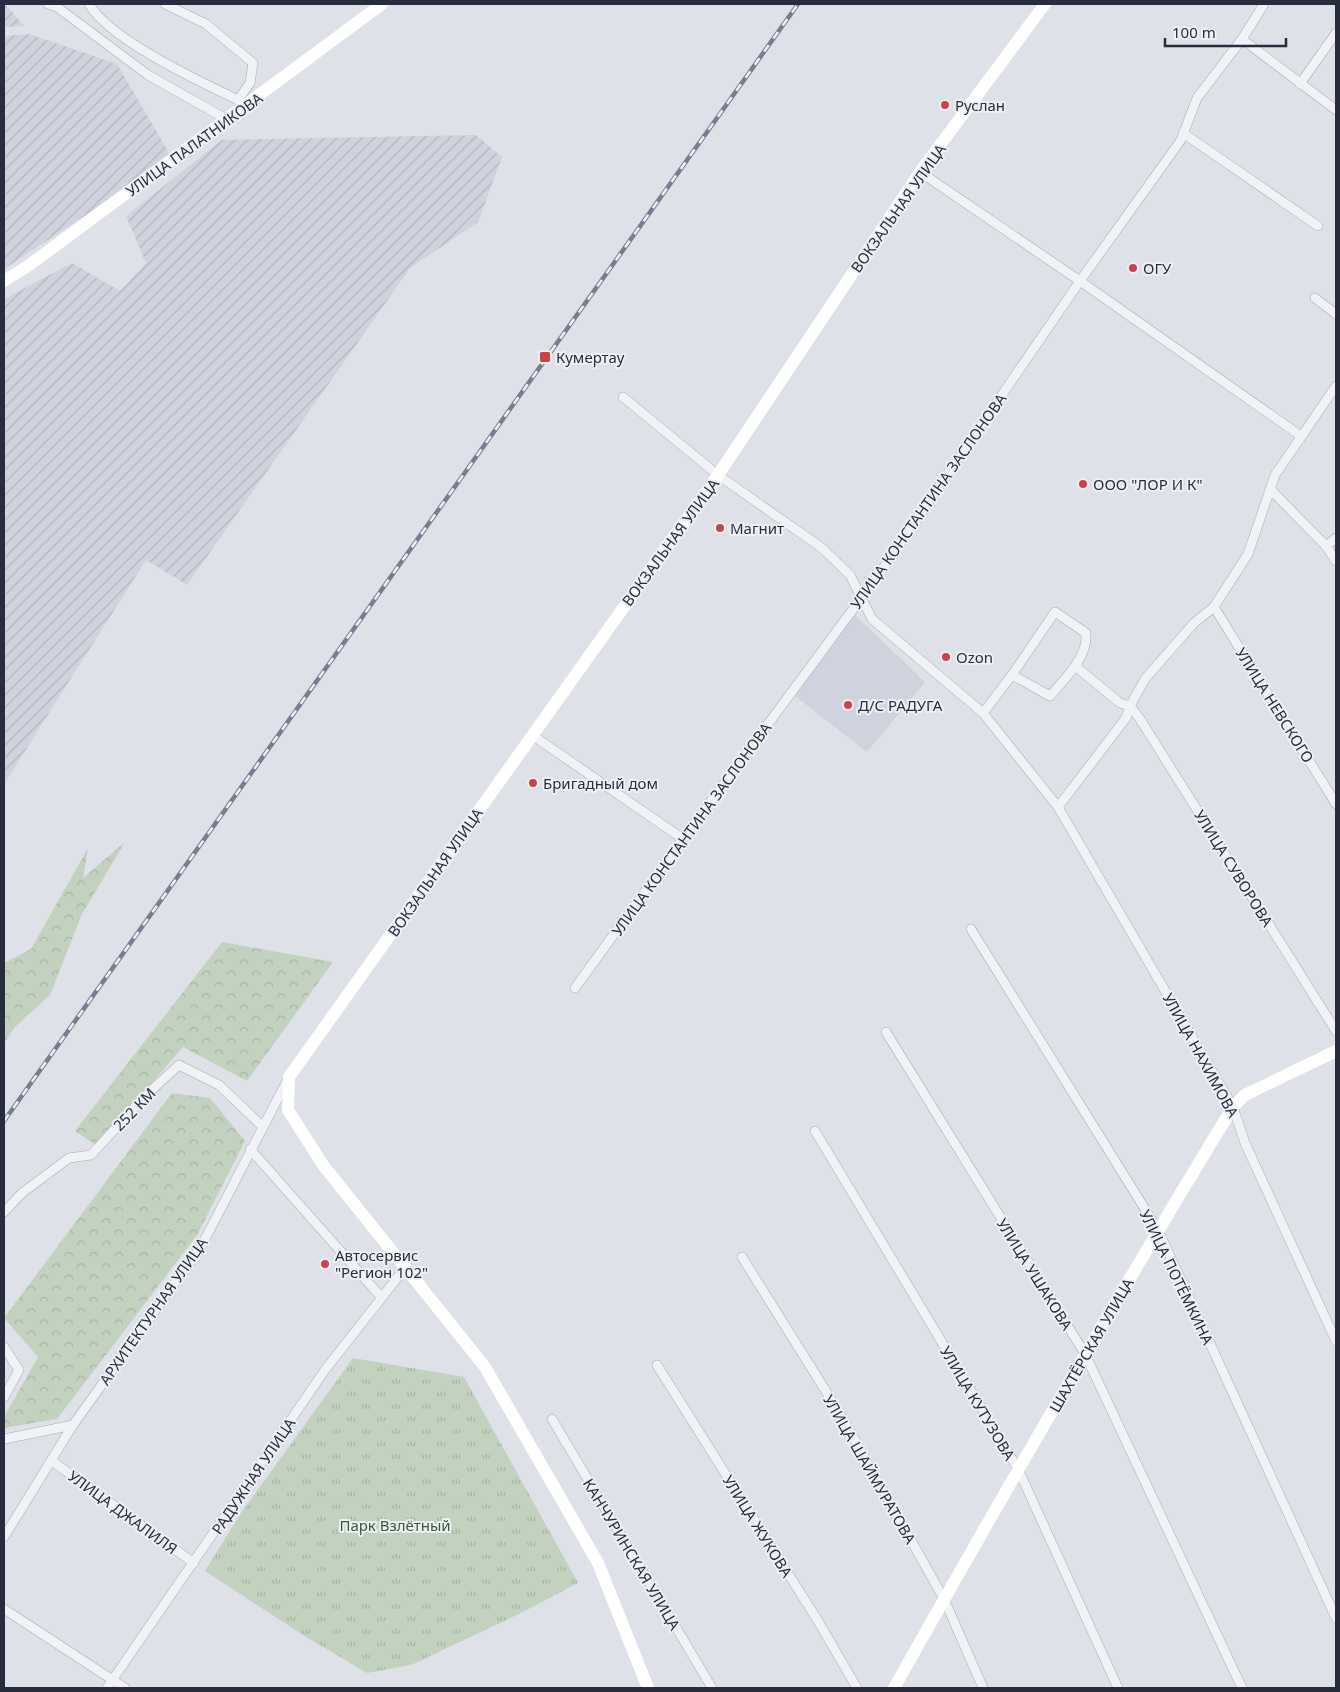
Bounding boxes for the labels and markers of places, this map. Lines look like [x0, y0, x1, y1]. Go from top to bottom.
place label: Руслан [955, 95, 1005, 115]
marker: Руслан [939, 99, 951, 111]
place label: ОГУ [1143, 258, 1172, 278]
marker: ОГУ [1127, 262, 1139, 274]
place label: Кумертау [556, 347, 625, 367]
marker: Кумертау [538, 350, 552, 364]
place label: ООО "ЛОР И К" [1093, 474, 1203, 494]
marker: ООО "ЛОР И К" [1077, 478, 1089, 490]
place label: Магнит [730, 518, 784, 538]
marker: Магнит [714, 522, 726, 534]
place label: Ozon [956, 647, 993, 667]
marker: Ozon [940, 651, 952, 663]
place label: Д/С РАДУГА [858, 695, 943, 715]
marker: Д/С РАДУГА [842, 699, 854, 711]
place label: Бригадный дом [543, 773, 658, 793]
marker: Бригадный дом [527, 777, 539, 789]
place label: Автосервис "Регион 102" [335, 1245, 428, 1282]
marker: Автосервис "Регион 102" [319, 1258, 331, 1270]

